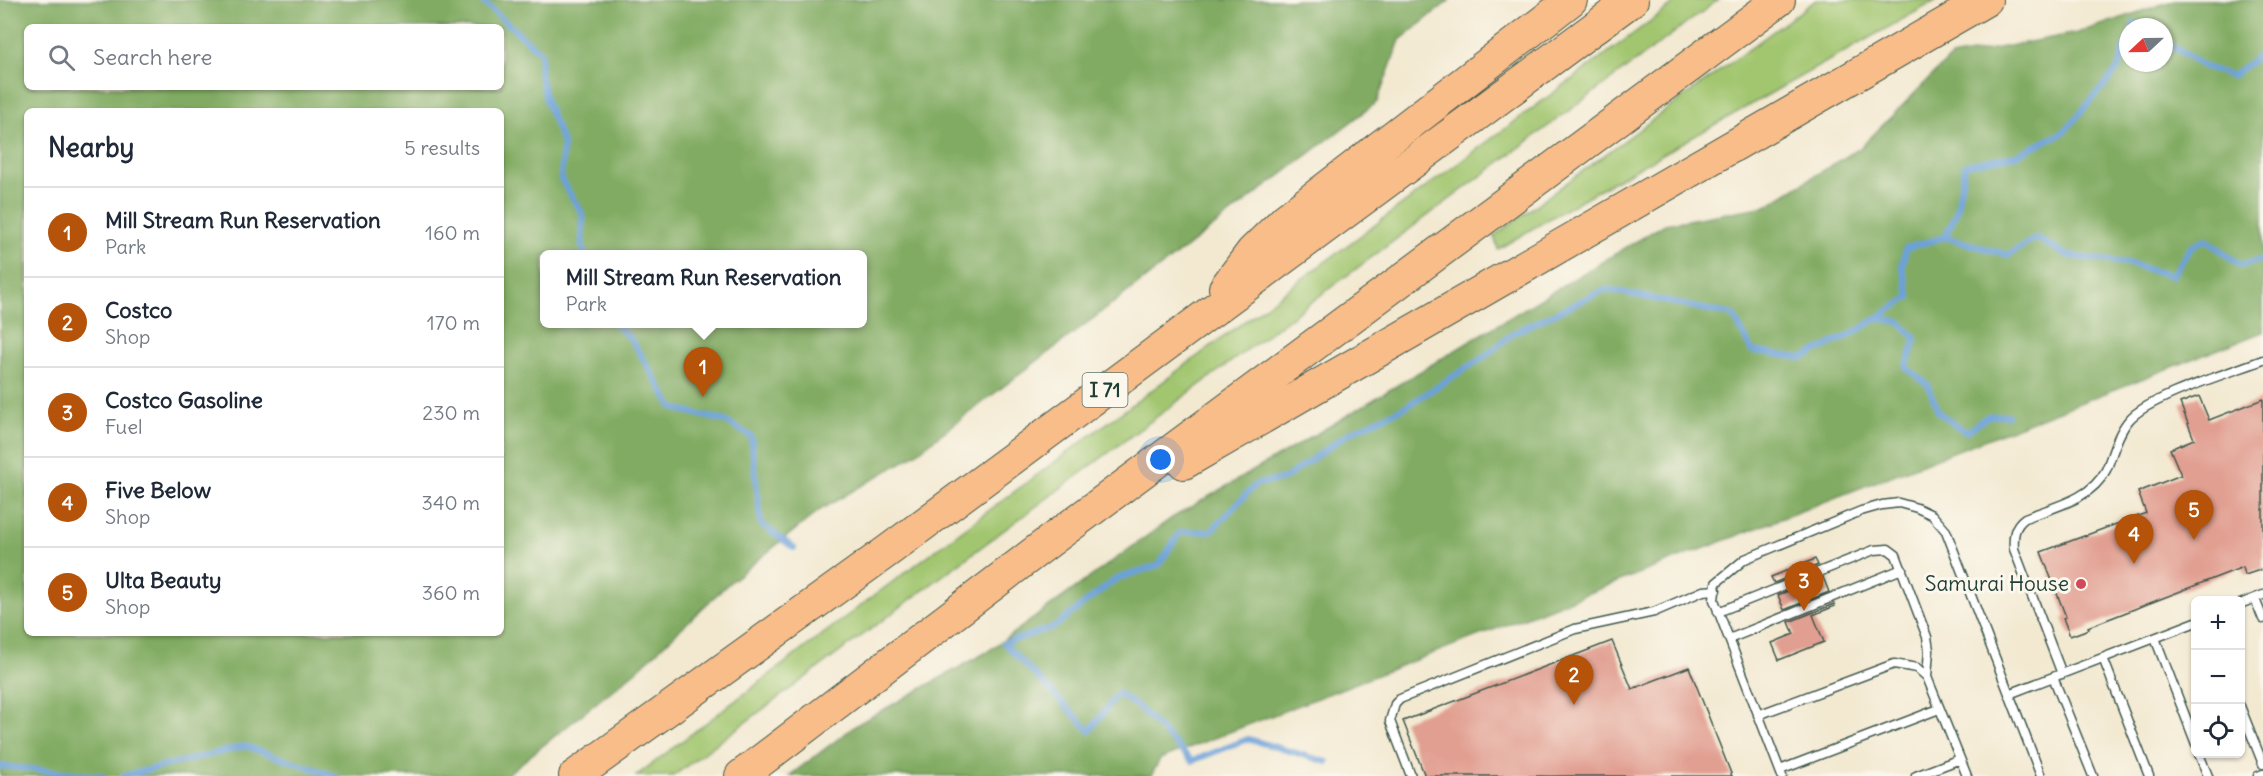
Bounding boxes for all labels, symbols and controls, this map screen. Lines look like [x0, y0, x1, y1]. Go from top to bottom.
north arrow [2119, 18, 2173, 72]
search box [24, 24, 504, 90]
icon: search [45, 41, 78, 74]
text: Search here [93, 43, 212, 71]
text: Nearby [48, 131, 134, 164]
text: 5 results [404, 135, 480, 160]
text: Mill Stream Run Reservation [105, 206, 381, 234]
text: 1 [64, 220, 71, 245]
text: 160 m [425, 220, 480, 245]
text: Park [105, 234, 146, 259]
popup [540, 250, 867, 328]
text: Mill Stream Run Reservation [566, 263, 841, 291]
text: Park [566, 291, 607, 316]
text: Costco [105, 296, 172, 324]
text: 2 [62, 310, 73, 335]
text: 170 m [427, 310, 480, 335]
text: Shop [105, 324, 150, 349]
pin: 1 [684, 348, 722, 397]
road number: I 71 [1082, 373, 1128, 407]
text: Costco Gasoline [105, 386, 263, 414]
text: 3 [62, 400, 73, 425]
text: 230 m [422, 400, 480, 425]
text: Fuel [105, 414, 142, 439]
your location [1146, 445, 1175, 474]
text: Five Below [105, 476, 211, 504]
text: 4 [62, 490, 73, 515]
text: 340 m [422, 490, 480, 515]
pin: 5 [2174, 490, 2214, 540]
text: Shop [105, 504, 150, 529]
pin: 4 [2114, 514, 2154, 564]
pin: 3 [1784, 562, 1824, 611]
text: Ulta Beauty [105, 566, 222, 594]
place label: Samurai House [1925, 570, 2069, 597]
marker: Samurai House [2074, 577, 2088, 591]
text: 5 [62, 580, 73, 605]
text: 360 m [422, 580, 480, 605]
text: Shop [105, 594, 150, 619]
map controls [2191, 596, 2245, 758]
button: + [2191, 596, 2245, 650]
button: − [2191, 650, 2245, 704]
pin: 2 [1554, 656, 1594, 705]
button: locate [2191, 704, 2245, 758]

